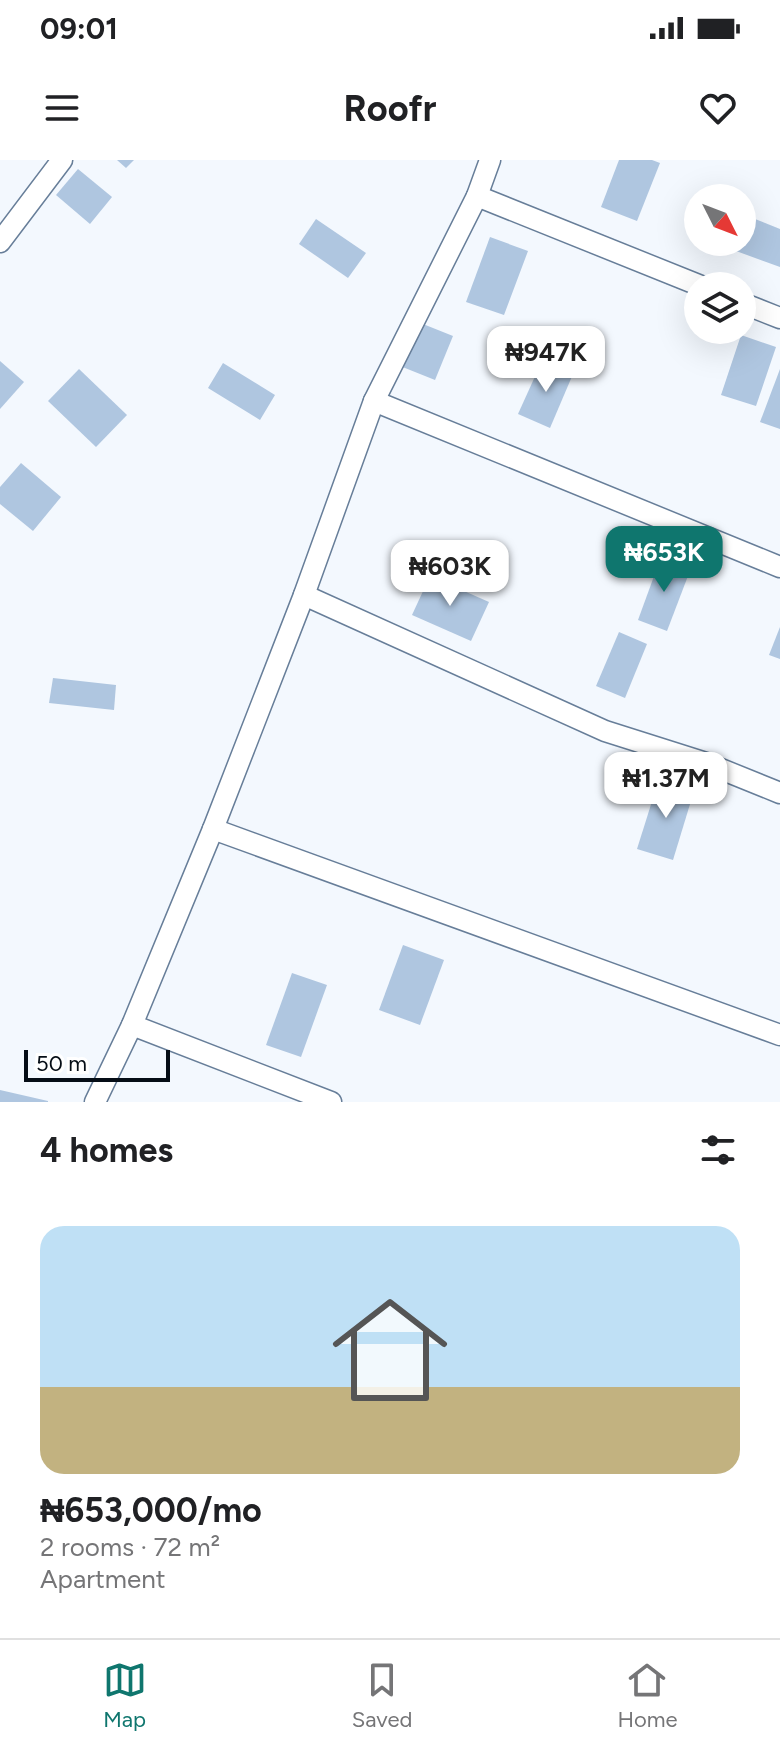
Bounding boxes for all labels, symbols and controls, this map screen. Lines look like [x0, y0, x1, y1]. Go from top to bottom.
text: 09:01 [40, 10, 118, 47]
icon: menu [40, 86, 84, 130]
icon: heart [696, 86, 740, 130]
text: Roofr [344, 87, 436, 130]
north arrow [684, 184, 756, 256]
map controls [684, 184, 756, 344]
button: layers [684, 272, 756, 344]
pin: ₦947K [490, 326, 602, 394]
text: ₦947K [505, 336, 587, 368]
pin: ₦653K [608, 526, 720, 594]
text: ₦653K [624, 536, 704, 568]
pin: ₦603K [394, 540, 506, 608]
text: ₦603K [409, 550, 491, 582]
pin: ₦1.37M [601, 752, 731, 820]
text: ₦1.37M [622, 762, 710, 794]
scale bar [24, 1046, 170, 1082]
text: 50 m [36, 1050, 87, 1077]
icon: filters [696, 1128, 740, 1172]
text: 4 homes [40, 1130, 173, 1171]
icon: home [318, 1278, 462, 1422]
text: ₦653,000/mo [40, 1490, 262, 1531]
text: 2 rooms · 72 m² [40, 1531, 220, 1563]
text: Apartment [40, 1563, 166, 1595]
tab: Map [103, 1658, 147, 1733]
tab: Saved [352, 1658, 412, 1733]
tab: Home [617, 1658, 677, 1733]

